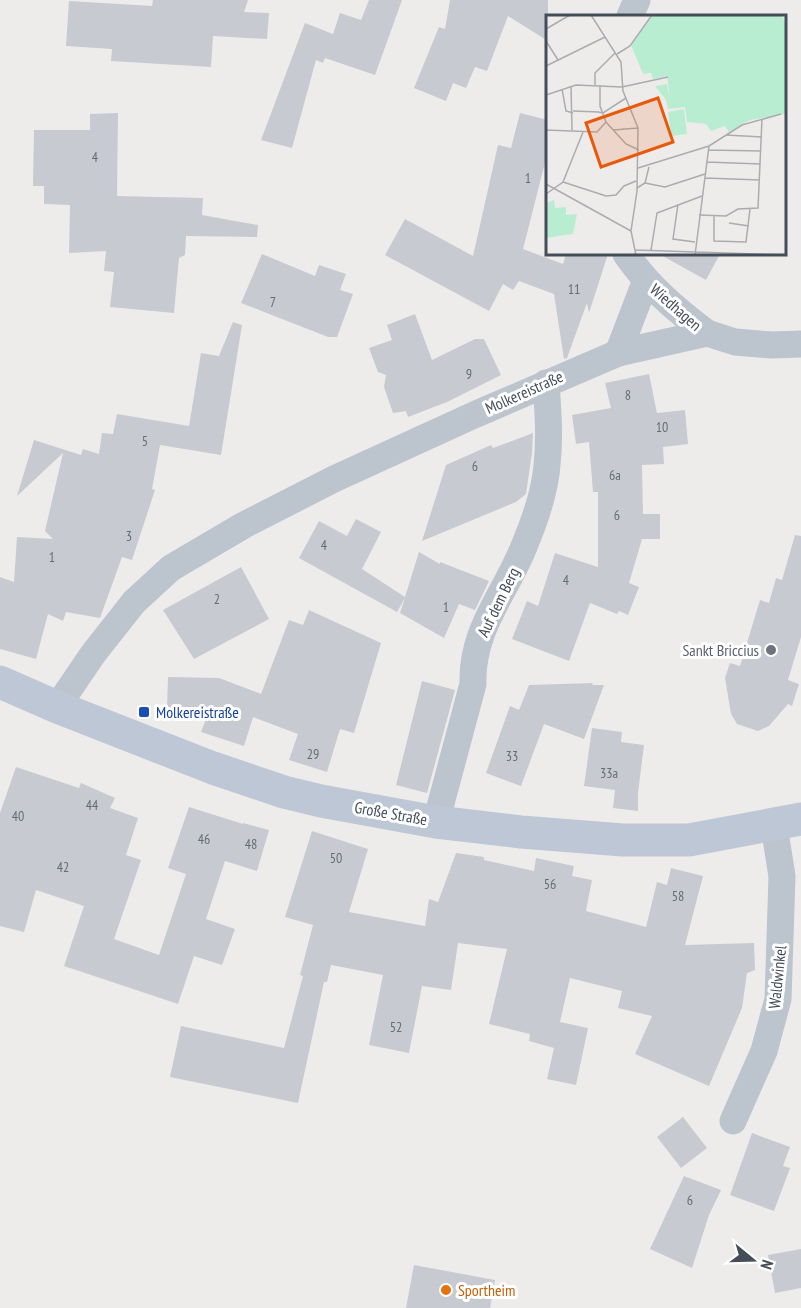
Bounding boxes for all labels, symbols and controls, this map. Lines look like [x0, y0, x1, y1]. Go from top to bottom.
inset map [546, 15, 786, 255]
house number: 4 [92, 148, 99, 166]
house number: 1 [525, 169, 531, 187]
street label: Wiedhagen [646, 279, 706, 335]
house number: 11 [568, 280, 580, 298]
house number: 7 [270, 293, 276, 311]
house number: 9 [466, 365, 472, 383]
street label: Molkereistraße [482, 366, 566, 418]
house number: 8 [625, 386, 631, 404]
house number: 10 [656, 418, 668, 436]
house number: 5 [142, 432, 148, 450]
house number: 6 [472, 457, 478, 475]
house number: 6a [609, 466, 621, 484]
house number: 6 [614, 506, 620, 524]
house number: 3 [126, 527, 132, 545]
house number: 4 [321, 536, 328, 554]
house number: 1 [49, 548, 55, 566]
street label: Auf dem Berg [473, 564, 523, 640]
house number: 4 [563, 571, 570, 589]
house number: 2 [214, 590, 220, 608]
house number: 1 [443, 598, 449, 616]
place label: Sankt Briccius [682, 640, 759, 660]
marker: Sankt Briccius [764, 643, 778, 657]
place label: Molkereistraße [156, 702, 239, 722]
marker: Molkereistraße [137, 705, 151, 719]
house number: 29 [307, 745, 319, 763]
house number: 33 [506, 747, 518, 765]
house number: 33a [600, 764, 618, 782]
house number: 44 [86, 796, 99, 814]
street label: Große Straße [353, 797, 429, 829]
house number: 40 [12, 807, 24, 825]
house number: 46 [198, 830, 210, 848]
house number: 48 [245, 835, 257, 853]
house number: 50 [330, 849, 342, 867]
house number: 42 [57, 858, 69, 876]
house number: 56 [544, 875, 556, 893]
house number: 58 [672, 887, 684, 905]
street label: Waldwinkel [764, 944, 790, 1010]
house number: 52 [390, 1018, 402, 1036]
house number: 6 [687, 1191, 693, 1209]
north arrow [723, 1230, 783, 1290]
text: N [756, 1258, 778, 1272]
place label: Sportheim [458, 1280, 515, 1300]
marker: Sportheim [439, 1283, 453, 1297]

